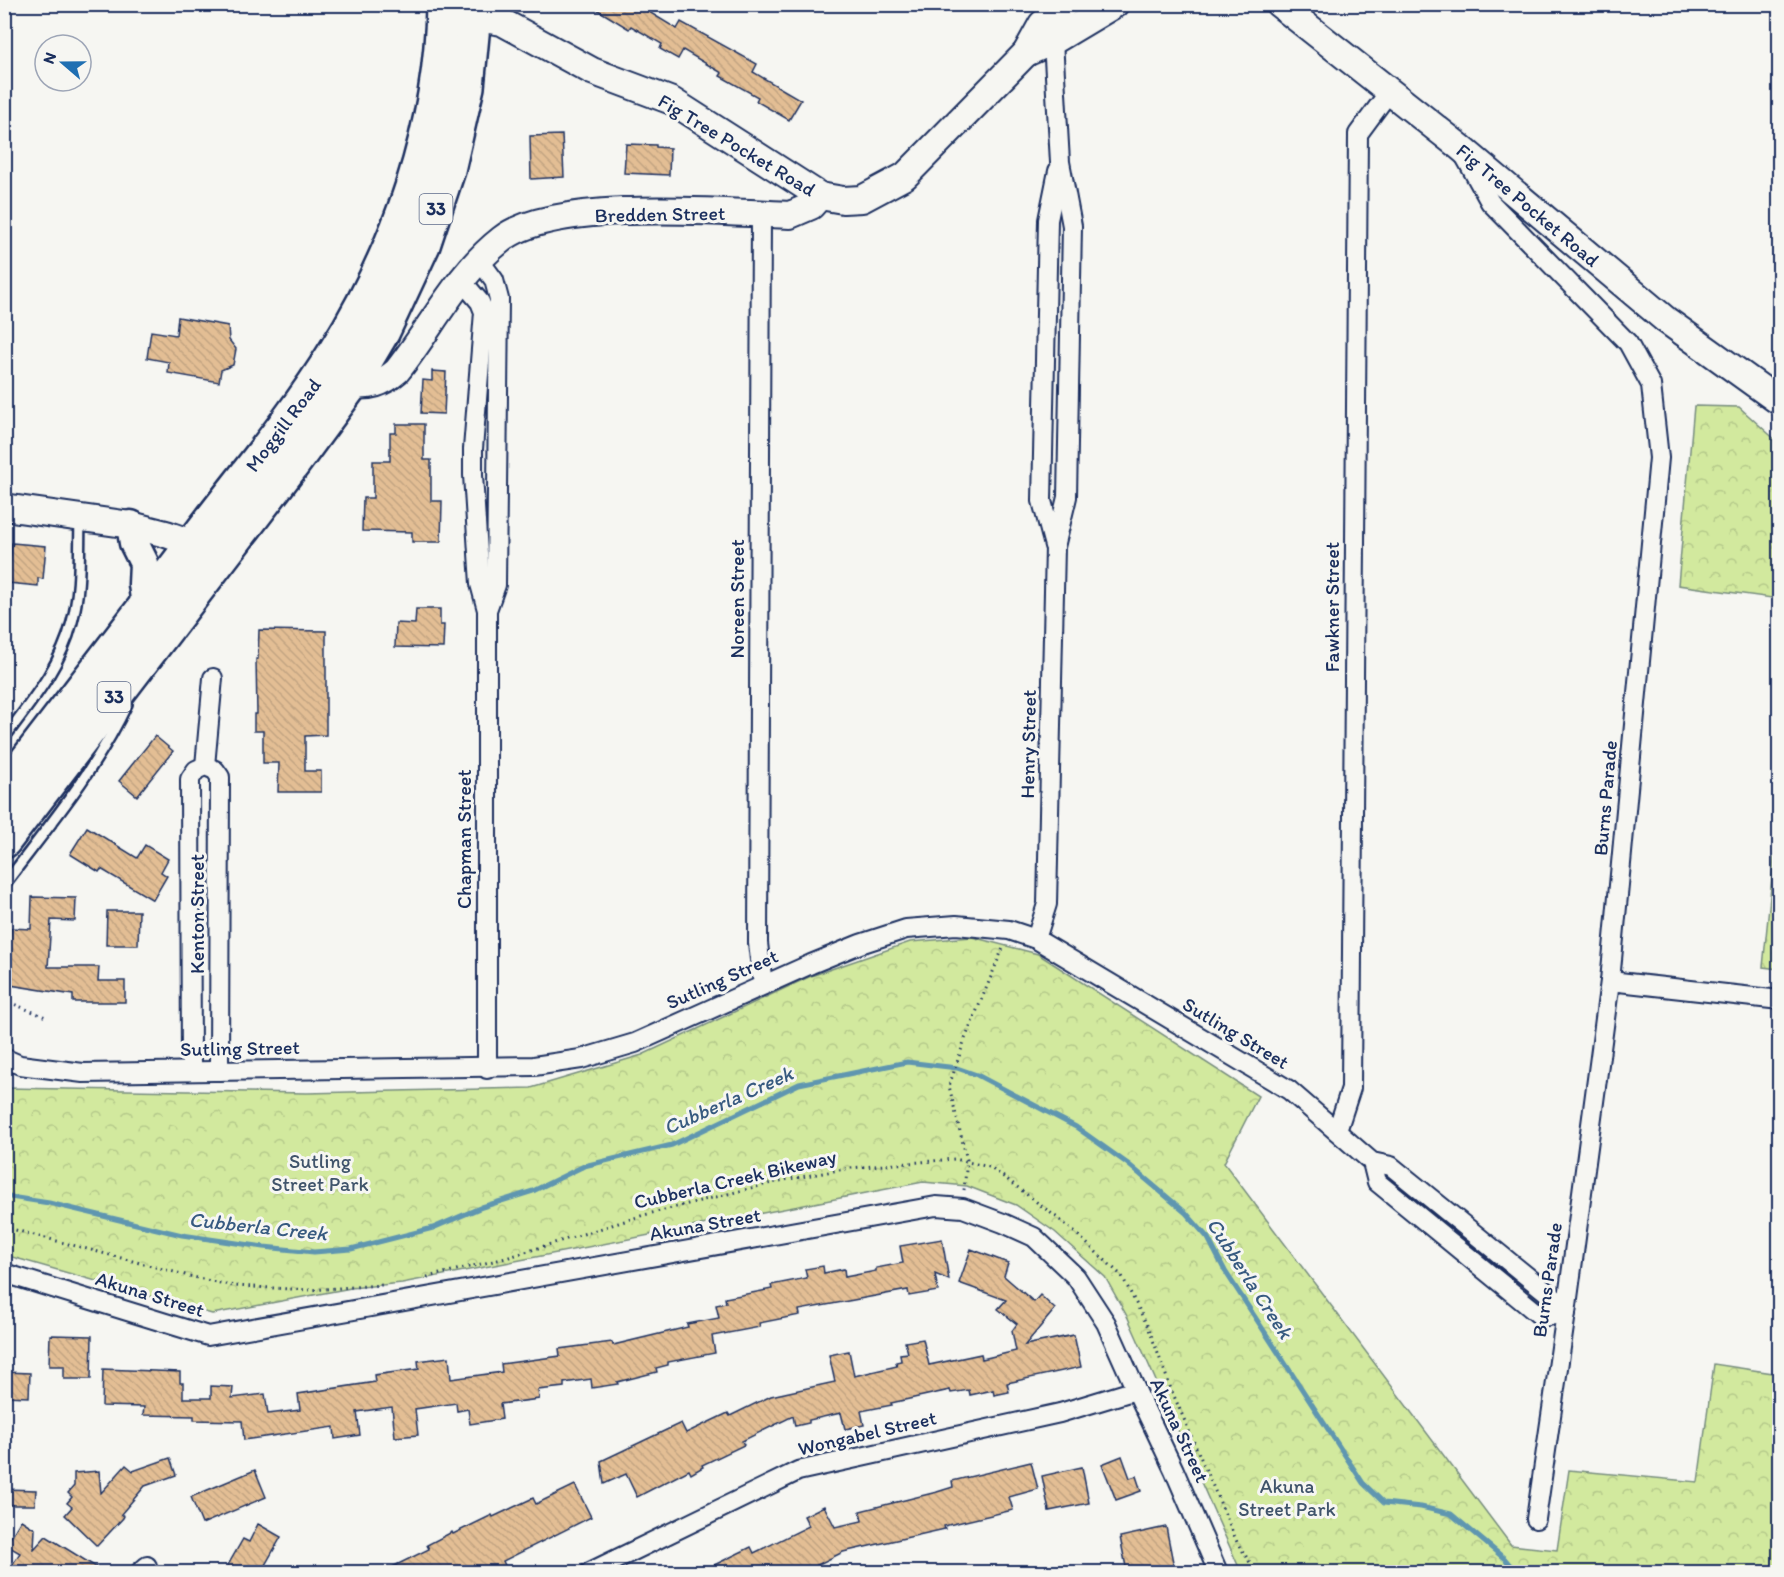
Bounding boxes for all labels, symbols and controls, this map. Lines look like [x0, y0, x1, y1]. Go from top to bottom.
north arrow [33, 33, 93, 93]
text: N [39, 50, 60, 66]
street label: Fig Tree Pocket Road [654, 89, 820, 201]
street label: Fig Tree Pocket Road [1452, 138, 1604, 272]
road number: 33 [420, 194, 452, 224]
street label: Bredden Street [594, 201, 726, 227]
street label: Moggill Road [240, 373, 326, 476]
street label: Noreen Street [725, 539, 749, 659]
street label: Fawkner Street [1320, 542, 1344, 672]
road number: 33 [98, 682, 130, 712]
street label: Henry Street [1015, 689, 1041, 799]
street label: Burns Parade [1588, 739, 1622, 857]
street label: Chapman Street [452, 769, 476, 909]
street label: Kenton Street [185, 854, 209, 974]
street label: Sutling Street [662, 944, 782, 1014]
street label: Sutling Street [1178, 992, 1294, 1074]
street label: Sutling Street [180, 1035, 300, 1061]
water label: Cubberla Creek [659, 1060, 798, 1140]
street label: Cubberla Creek Bikeway [631, 1144, 839, 1214]
park label: Sutling Street Park [271, 1149, 369, 1196]
street label: Akuna Street [647, 1202, 763, 1246]
water label: Cubberla Creek [188, 1206, 330, 1246]
water label: Cubberla Creek [1202, 1213, 1299, 1344]
street label: Burns Parade [1527, 1221, 1567, 1339]
street label: Akuna Street [93, 1266, 208, 1322]
street label: Akuna Street [1145, 1374, 1215, 1487]
street label: Wongabel Street [795, 1405, 939, 1461]
park label: Akuna Street Park [1238, 1474, 1336, 1521]

